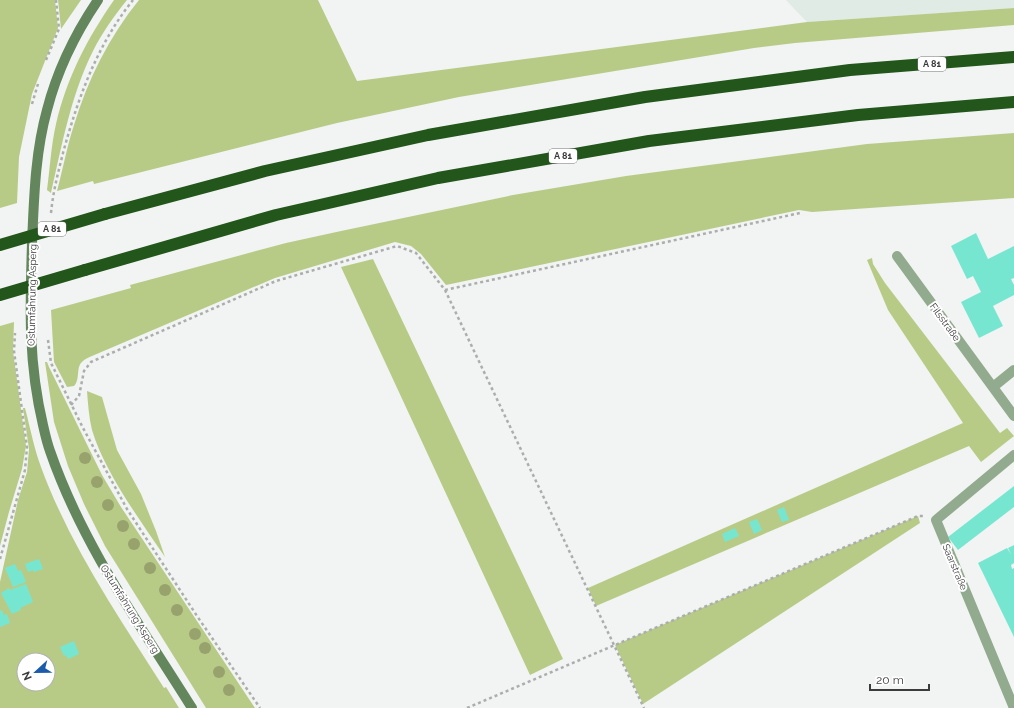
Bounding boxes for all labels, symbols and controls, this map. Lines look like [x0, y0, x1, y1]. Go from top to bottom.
road number: A 81 [918, 57, 946, 71]
road number: A 81 [549, 149, 577, 163]
road number: A 81 [38, 222, 66, 236]
street label: Ostumfahrung Asperg [26, 244, 38, 346]
street label: Filsstraße [928, 301, 962, 343]
street label: Saarstraße [940, 542, 970, 592]
street label: Ostumfahrung Asperg [98, 563, 162, 655]
north arrow [16, 652, 56, 692]
scale bar [870, 666, 929, 692]
text: N [20, 669, 35, 682]
text: 20 m [876, 673, 904, 687]

